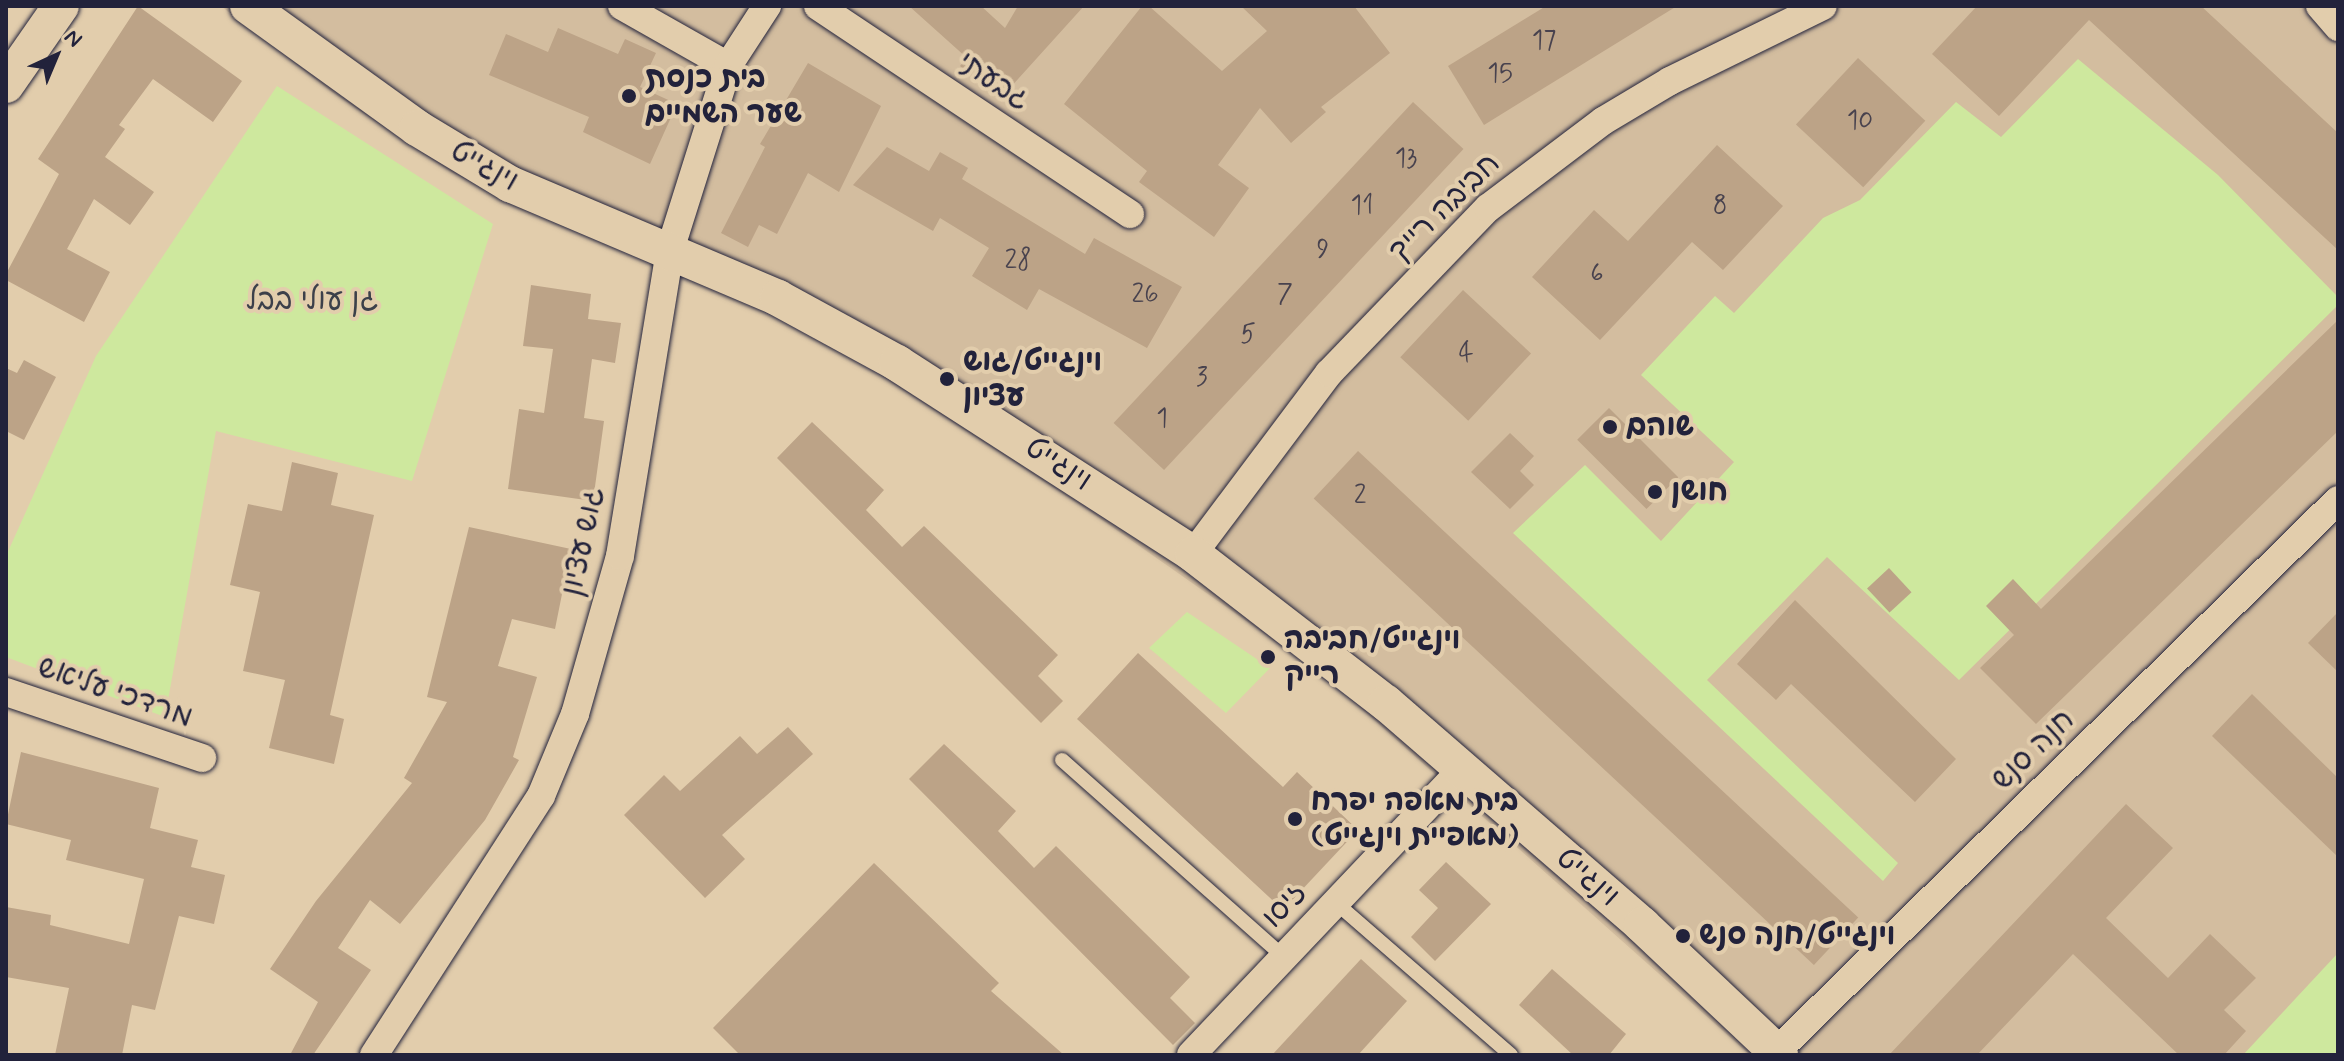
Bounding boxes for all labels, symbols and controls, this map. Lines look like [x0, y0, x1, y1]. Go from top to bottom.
north arrow [16, 16, 96, 96]
text: N [58, 24, 88, 54]
house number: 17 [1532, 26, 1556, 58]
street label: גבעתי [950, 45, 1036, 119]
house number: 15 [1487, 59, 1513, 91]
place label: בית כנסת שער השמיים [645, 61, 802, 132]
marker: בית כנסת שער השמיים [620, 87, 638, 105]
house number: 10 [1847, 106, 1873, 138]
street label: וינגייט [444, 134, 524, 200]
house number: 13 [1395, 144, 1417, 176]
street label: חביבה רייך [1382, 146, 1508, 270]
house number: 11 [1351, 191, 1373, 223]
house number: 8 [1713, 191, 1727, 223]
house number: 9 [1317, 235, 1329, 267]
house number: 28 [1005, 246, 1031, 278]
house number: 6 [1590, 259, 1604, 291]
house number: 26 [1131, 280, 1159, 312]
house number: 7 [1277, 280, 1293, 312]
park label: גן עולי בבל [246, 283, 378, 319]
house number: 5 [1240, 320, 1256, 352]
house number: 4 [1458, 339, 1474, 371]
place label: וינגייט/גוש עציון [963, 344, 1102, 414]
house number: 3 [1196, 363, 1208, 395]
marker: וינגייט/גוש עציון [938, 370, 956, 388]
house number: 1 [1156, 404, 1168, 436]
place label: שוהם [1626, 409, 1694, 445]
marker: שוהם [1601, 418, 1619, 436]
street label: וינגייט [1018, 430, 1098, 500]
place label: חושן [1671, 474, 1728, 510]
house number: 2 [1354, 481, 1366, 513]
marker: חושן [1646, 483, 1664, 501]
street label: גוש עציון [555, 484, 613, 600]
place label: וינגייט/חביבה רייק [1284, 622, 1460, 692]
marker: וינגייט/חביבה רייק [1259, 648, 1277, 666]
street label: מרדכי עליאש [33, 650, 197, 736]
street label: חנה סנש [1985, 703, 2083, 799]
place label: בית מאפה יפרח (מאפיית וינגייט) [1311, 784, 1519, 854]
marker: בית מאפה יפרח (מאפיית וינגייט) [1286, 810, 1304, 828]
street label: וינגייט [1548, 841, 1626, 915]
street label: זיסו [1255, 876, 1315, 936]
place label: וינגייט/חנה סנש [1699, 918, 1895, 954]
marker: וינגייט/חנה סנש [1674, 927, 1692, 945]

